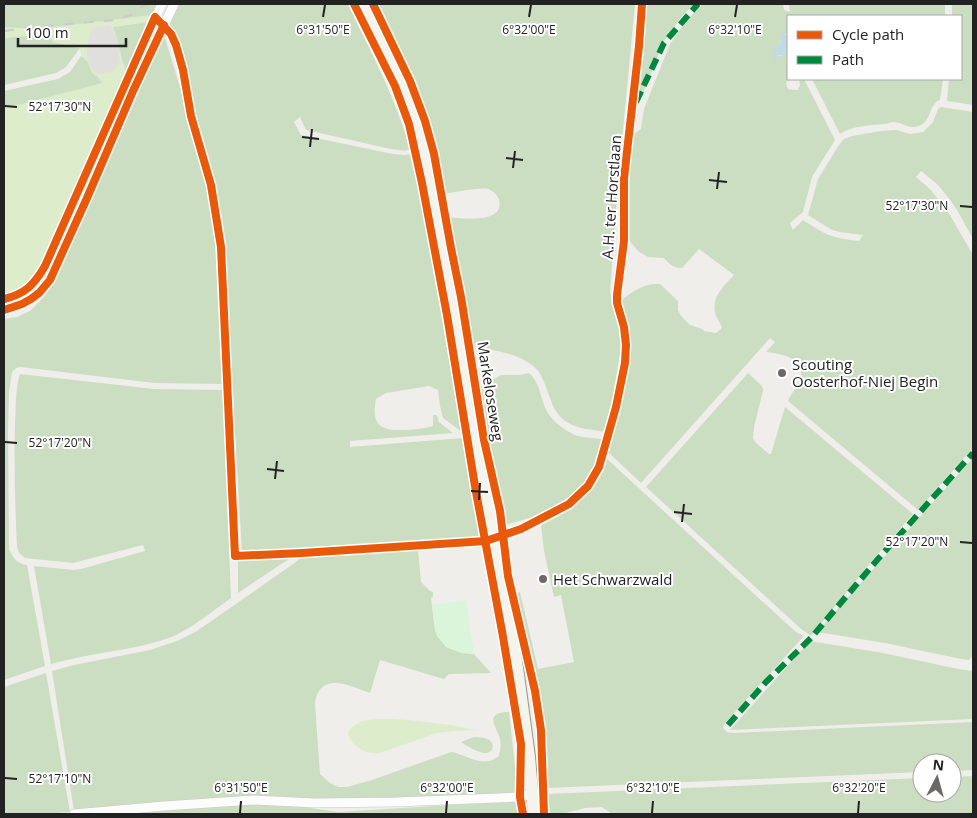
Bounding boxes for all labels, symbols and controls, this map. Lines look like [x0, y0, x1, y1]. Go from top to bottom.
scale bar [18, 15, 125, 47]
legend [787, 15, 962, 80]
text: 6°31'50"E [296, 21, 350, 38]
text: 6°32'00"E [502, 21, 556, 38]
text: 6°32'10"E [708, 21, 762, 38]
text: 100 m [25, 22, 69, 42]
text: Cycle path [832, 24, 904, 44]
text: Path [832, 49, 864, 69]
text: 52°17'30"N [29, 98, 91, 115]
street label: A.H. ter Horstlaan [597, 134, 625, 260]
text: 52°17'30"N [886, 197, 948, 214]
street label: Markeloseweg [473, 340, 509, 442]
place label: Scouting Oosterhof-Niej Begin [792, 354, 938, 391]
marker: Scouting Oosterhof-Niej Begin [776, 367, 788, 379]
text: 52°17'20"N [29, 434, 91, 451]
text: 52°17'20"N [886, 533, 948, 550]
place label: Het Schwarzwald [553, 569, 672, 589]
marker: Het Schwarzwald [537, 573, 549, 585]
north arrow [912, 753, 962, 803]
text: N [932, 755, 945, 775]
text: 52°17'10"N [29, 770, 91, 787]
text: 6°31'50"E [214, 779, 268, 796]
text: 6°32'00"E [420, 779, 474, 796]
text: 6°32'10"E [626, 779, 680, 796]
text: 6°32'20"E [832, 779, 886, 796]

